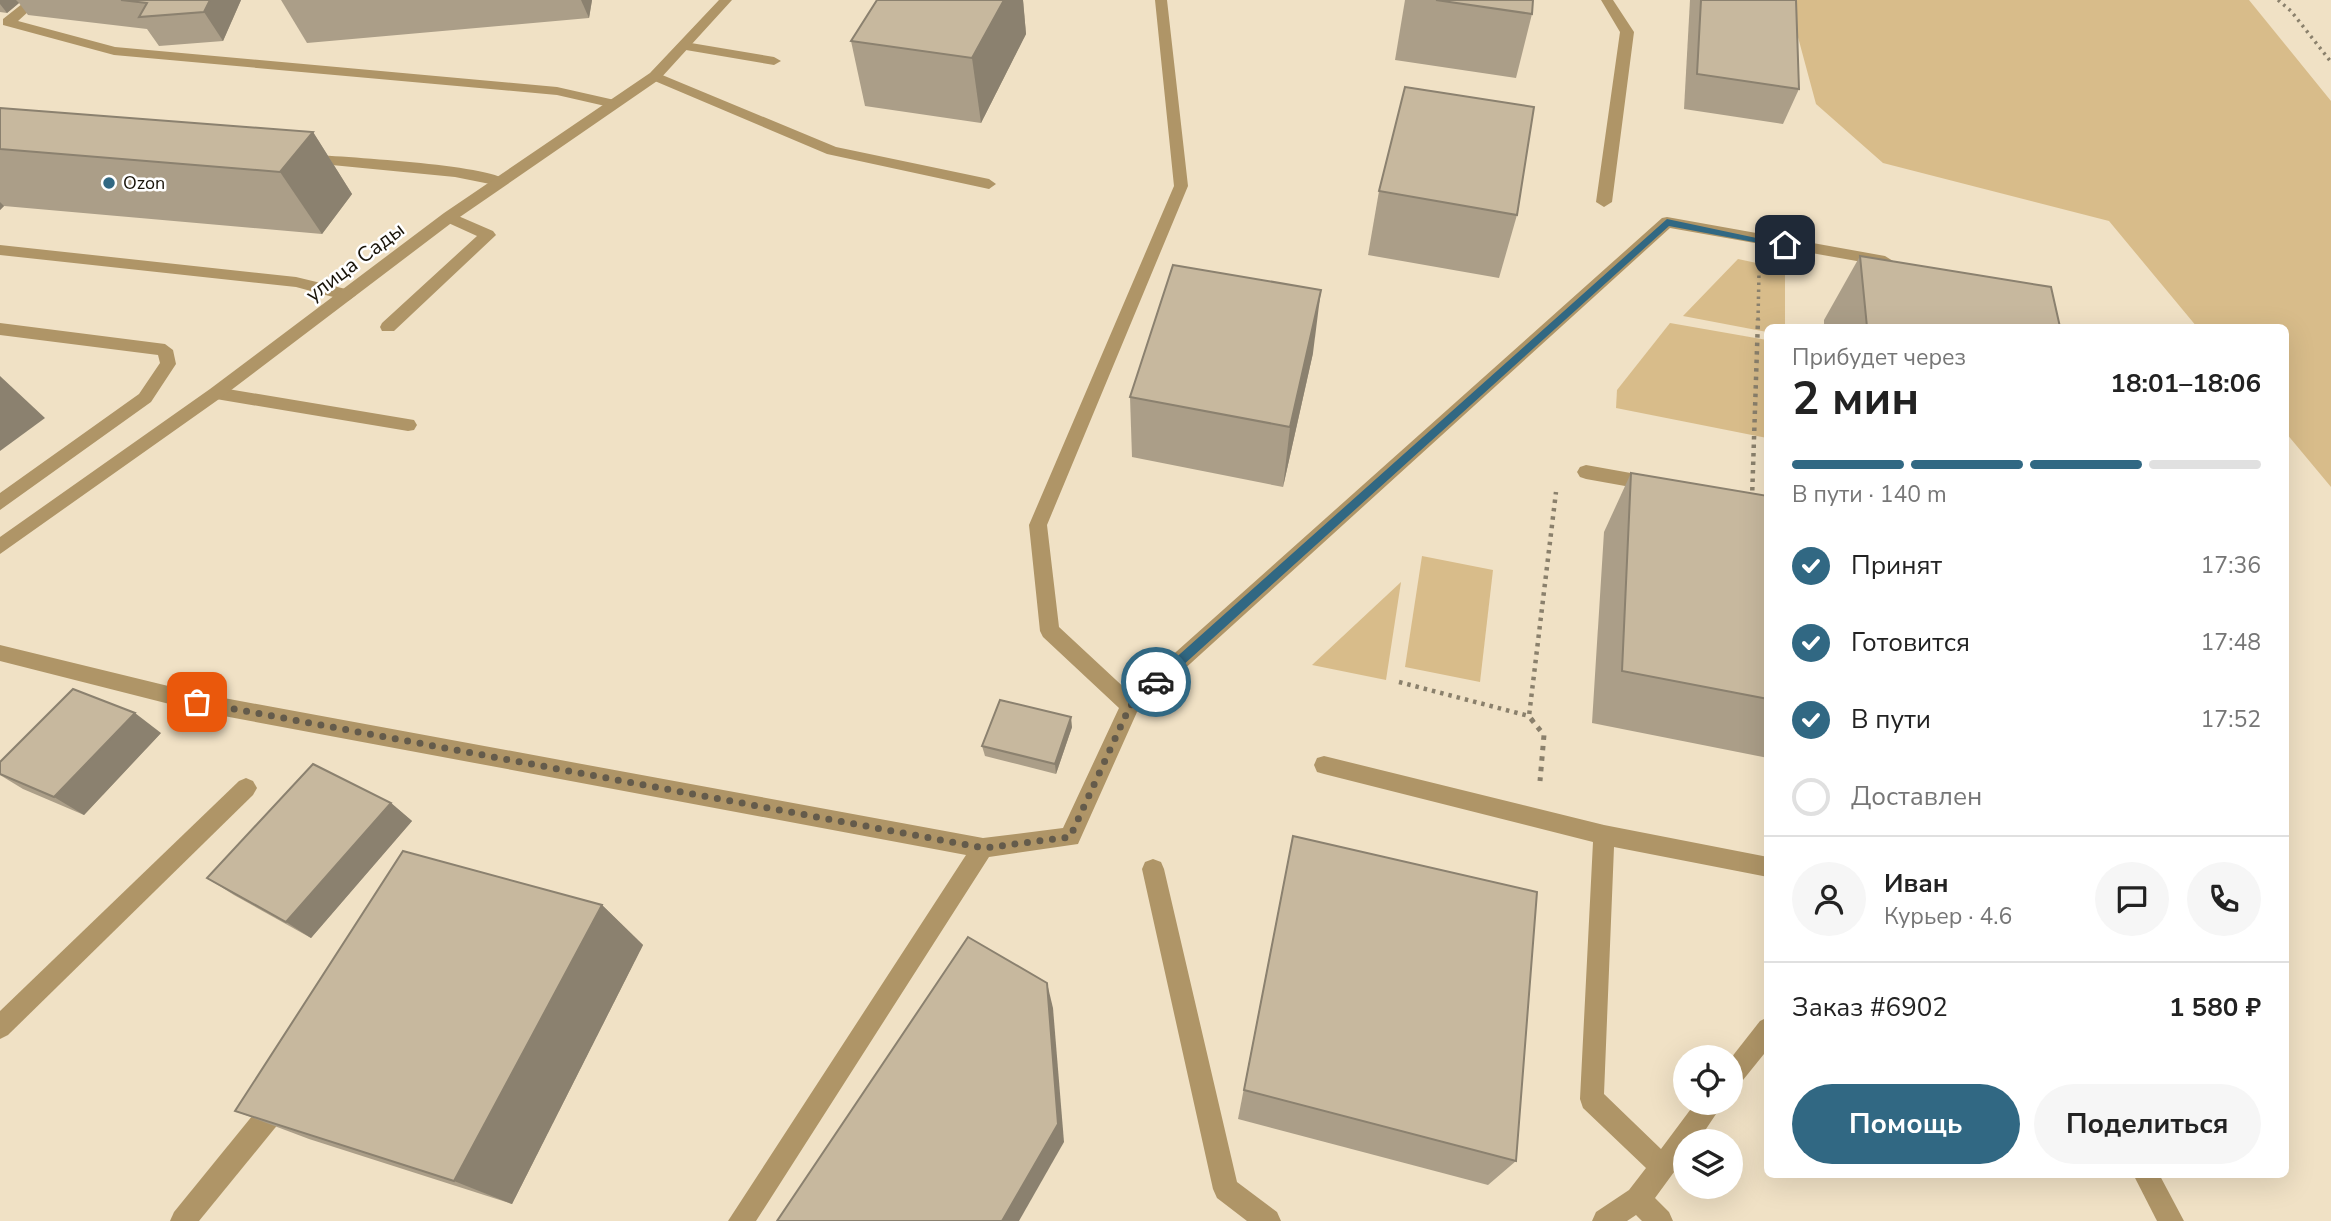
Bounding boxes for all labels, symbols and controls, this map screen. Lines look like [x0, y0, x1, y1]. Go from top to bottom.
place label: Ozon [123, 171, 165, 195]
marker: Ozon [101, 175, 117, 191]
pin [1755, 215, 1815, 275]
street label: улица Сады [300, 216, 410, 308]
icon: home [1766, 226, 1804, 264]
text: Прибудет через [1792, 342, 1966, 373]
text: 18:01–18:06 [2110, 366, 2261, 401]
text: 2 мин [1792, 367, 1919, 430]
text: В пути · 140 m [1792, 479, 1947, 510]
icon: check [1792, 547, 1830, 585]
text: Принят [1851, 548, 1942, 583]
text: 17:36 [2201, 550, 2261, 581]
icon: check [1792, 624, 1830, 662]
text: Готовится [1851, 625, 1970, 660]
text: 17:48 [2201, 627, 2261, 658]
courier [1121, 647, 1191, 717]
icon: car [1137, 663, 1175, 701]
pin [167, 672, 227, 732]
icon: bag [178, 683, 216, 721]
icon: check [1792, 701, 1830, 739]
text: В пути [1851, 702, 1931, 737]
text: 17:52 [2201, 704, 2261, 735]
text: Доставлен [1851, 779, 1982, 814]
button: person [1792, 862, 1866, 936]
button: chat [2095, 862, 2169, 936]
button: phone [2187, 862, 2261, 936]
text: Иван [1884, 866, 1949, 901]
text: Курьер · 4.6 [1884, 901, 2012, 932]
text: Заказ #6902 [1792, 990, 1948, 1025]
text: 1 580 ₽ [2169, 990, 2261, 1025]
map controls [1673, 1045, 1743, 1199]
button: locate [1673, 1045, 1743, 1115]
button: Помощь [1792, 1084, 2020, 1164]
button: Поделиться [2034, 1084, 2261, 1164]
button: layers [1673, 1129, 1743, 1199]

